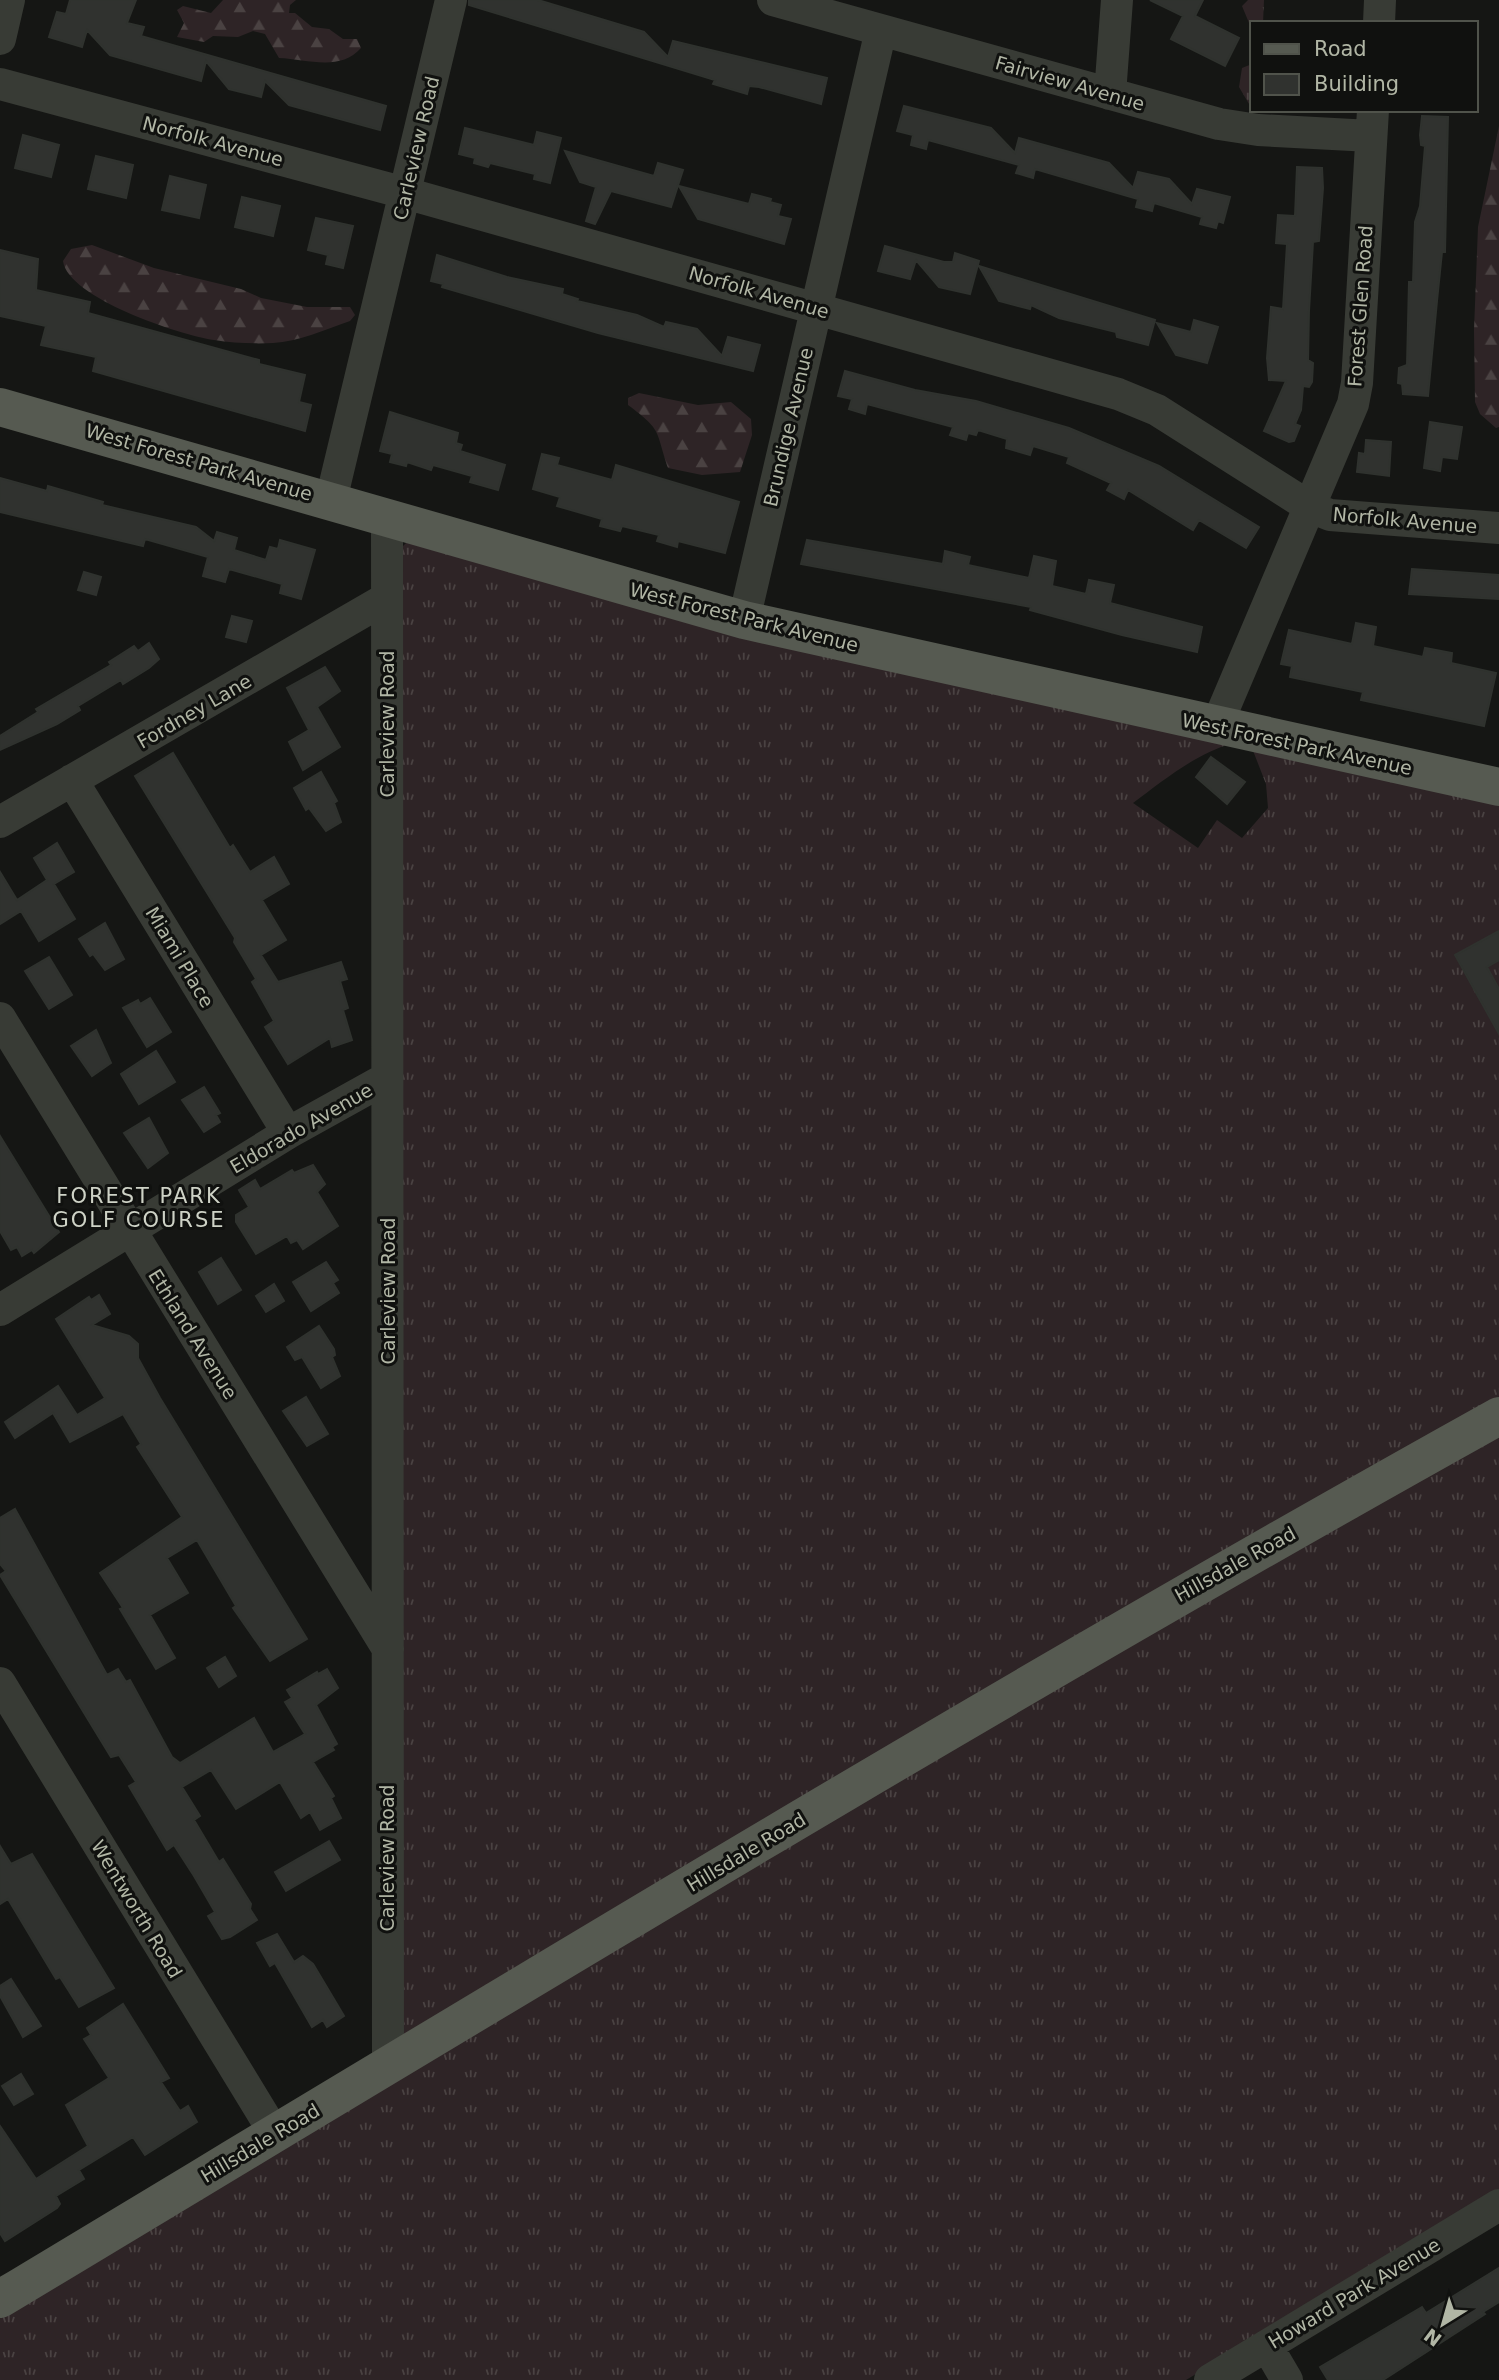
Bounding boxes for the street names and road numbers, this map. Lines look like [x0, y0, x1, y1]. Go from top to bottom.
street label: Fairview Avenue [993, 51, 1147, 115]
street label: Carleview Road [389, 74, 443, 222]
street label: Norfolk Avenue [140, 112, 286, 170]
street label: Forest Glen Road [1343, 225, 1377, 387]
street label: Norfolk Avenue [686, 261, 832, 323]
street label: Brundige Avenue [759, 345, 817, 509]
street label: West Forest Park Avenue [83, 419, 315, 505]
street label: Norfolk Avenue [1332, 503, 1478, 537]
street label: West Forest Park Avenue [627, 578, 861, 656]
street label: Carleview Road [376, 650, 398, 798]
street label: Fordney Lane [133, 669, 255, 753]
street label: West Forest Park Avenue [1180, 709, 1414, 779]
street label: Miami Place [141, 903, 219, 1011]
street label: Eldorado Avenue [226, 1078, 376, 1178]
street label: Carleview Road [377, 1217, 399, 1365]
street label: Ethland Avenue [144, 1265, 242, 1403]
street label: Hillsdale Road [1171, 1522, 1299, 1606]
street label: Carleview Road [376, 1784, 398, 1932]
street label: Hillsdale Road [683, 1808, 809, 1896]
street label: Wentworth Road [87, 1836, 187, 1982]
street label: Hillsdale Road [197, 2099, 323, 2187]
street label: Howard Park Avenue [1264, 2233, 1444, 2353]

